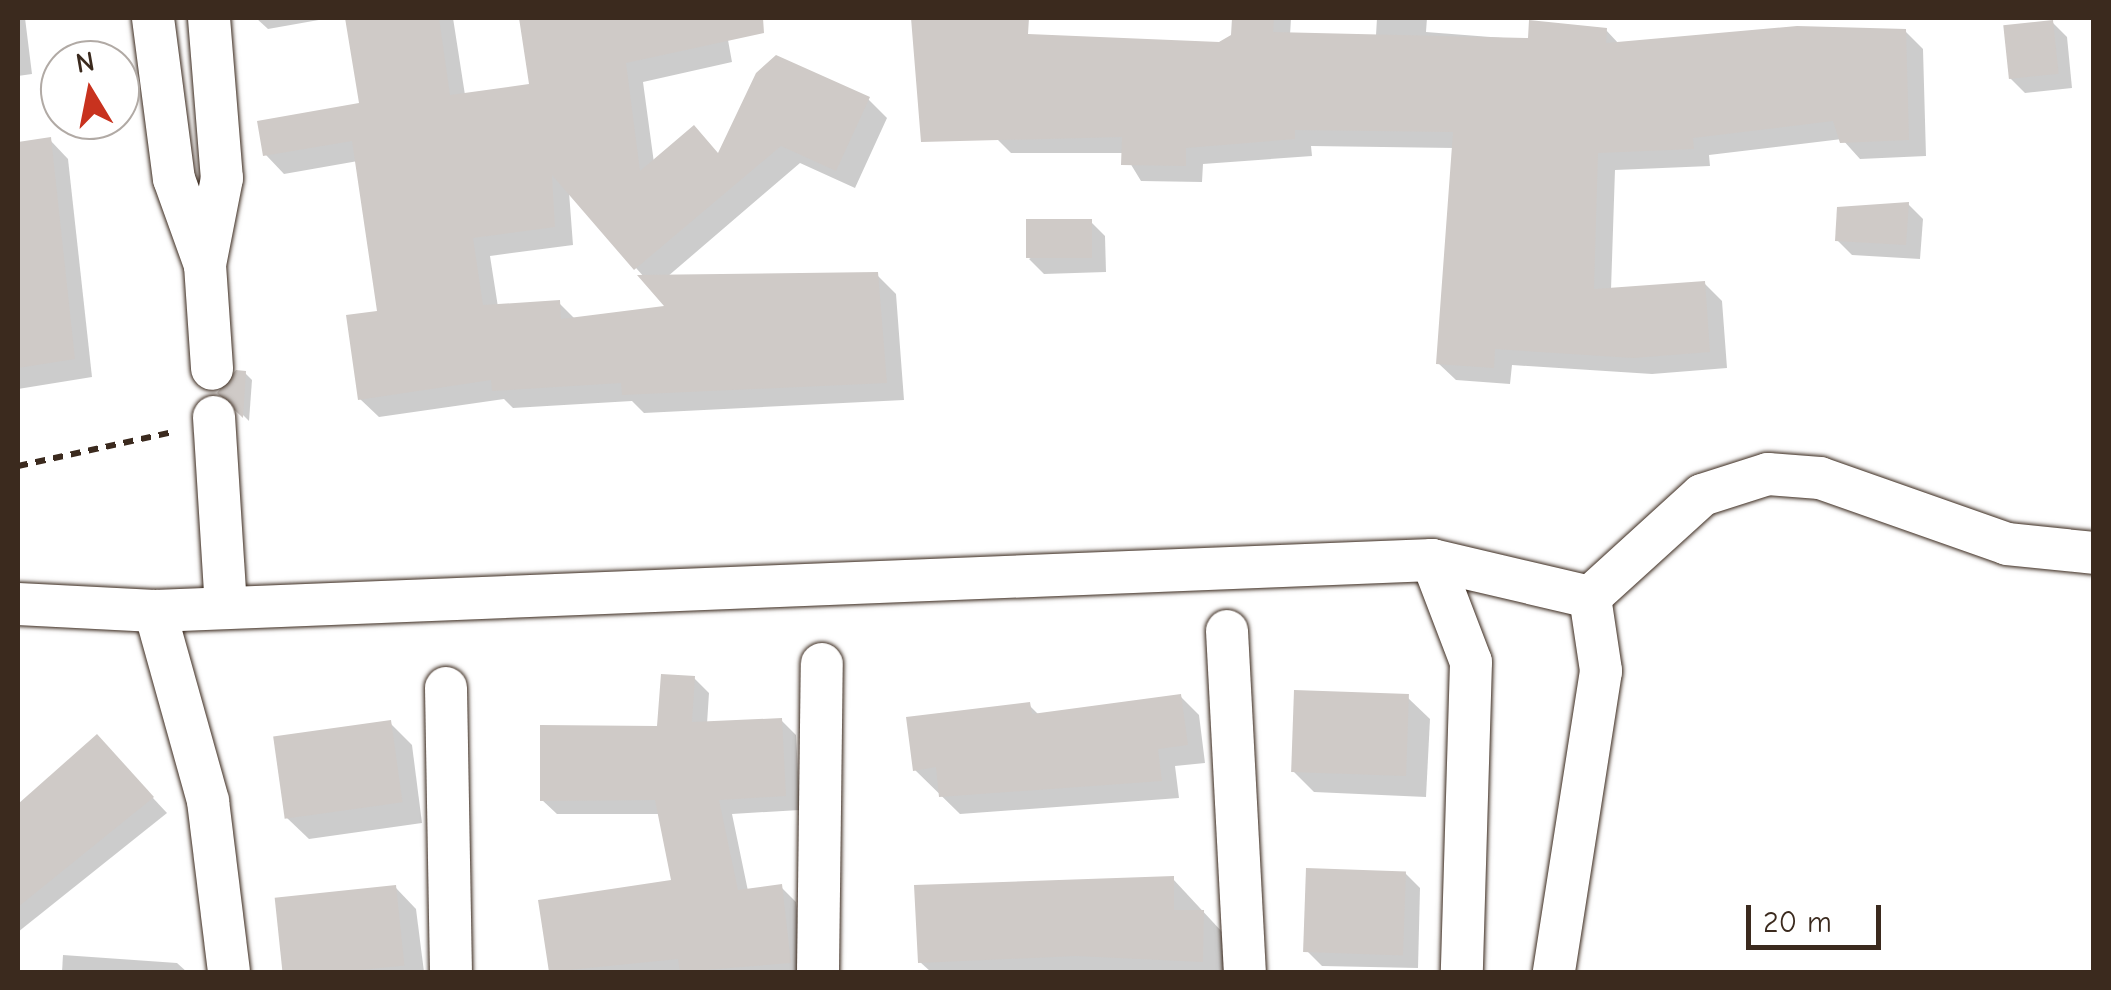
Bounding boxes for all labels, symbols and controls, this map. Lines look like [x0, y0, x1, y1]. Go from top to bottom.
north arrow [40, 40, 140, 140]
text: N [73, 45, 97, 80]
scale bar [1751, 885, 1886, 947]
text: 20 m [1763, 905, 1832, 940]

